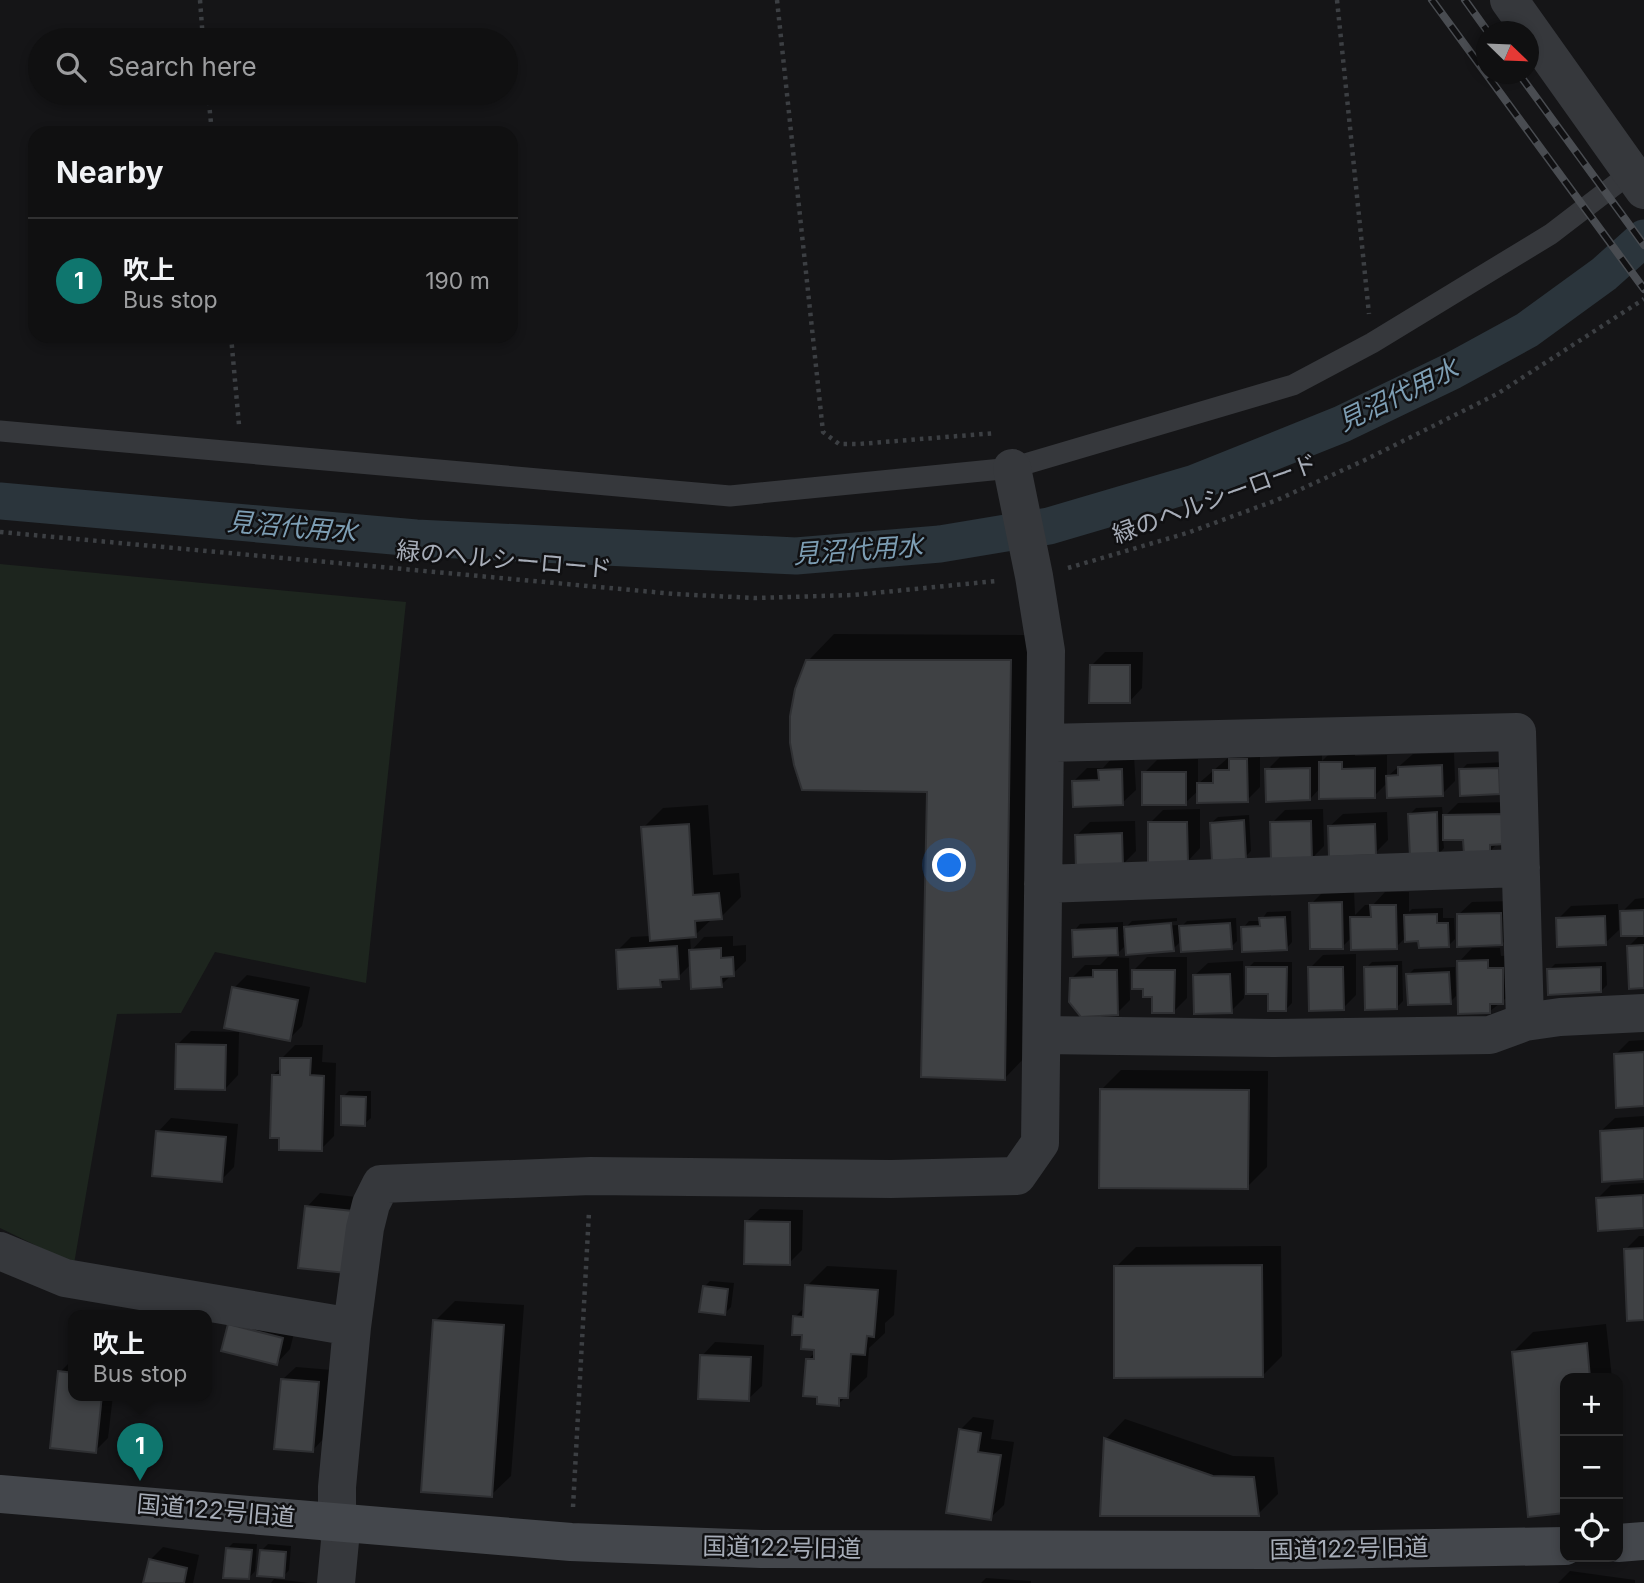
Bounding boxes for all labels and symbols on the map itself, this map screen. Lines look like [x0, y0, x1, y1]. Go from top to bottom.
north arrow [1476, 21, 1539, 84]
water label: 見沼代用水 [1333, 351, 1466, 437]
street label: 緑のヘルシーロード [1108, 448, 1321, 549]
water label: 見沼代用水 [226, 505, 361, 548]
water label: 見沼代用水 [792, 529, 927, 569]
street label: 緑のヘルシーロード [395, 536, 613, 583]
your location [932, 848, 966, 882]
pin: 1 [117, 1423, 163, 1481]
street label: 国道122号旧道 [136, 1489, 297, 1532]
street label: 国道122号旧道 [702, 1532, 862, 1563]
street label: 国道122号旧道 [1269, 1533, 1429, 1564]

